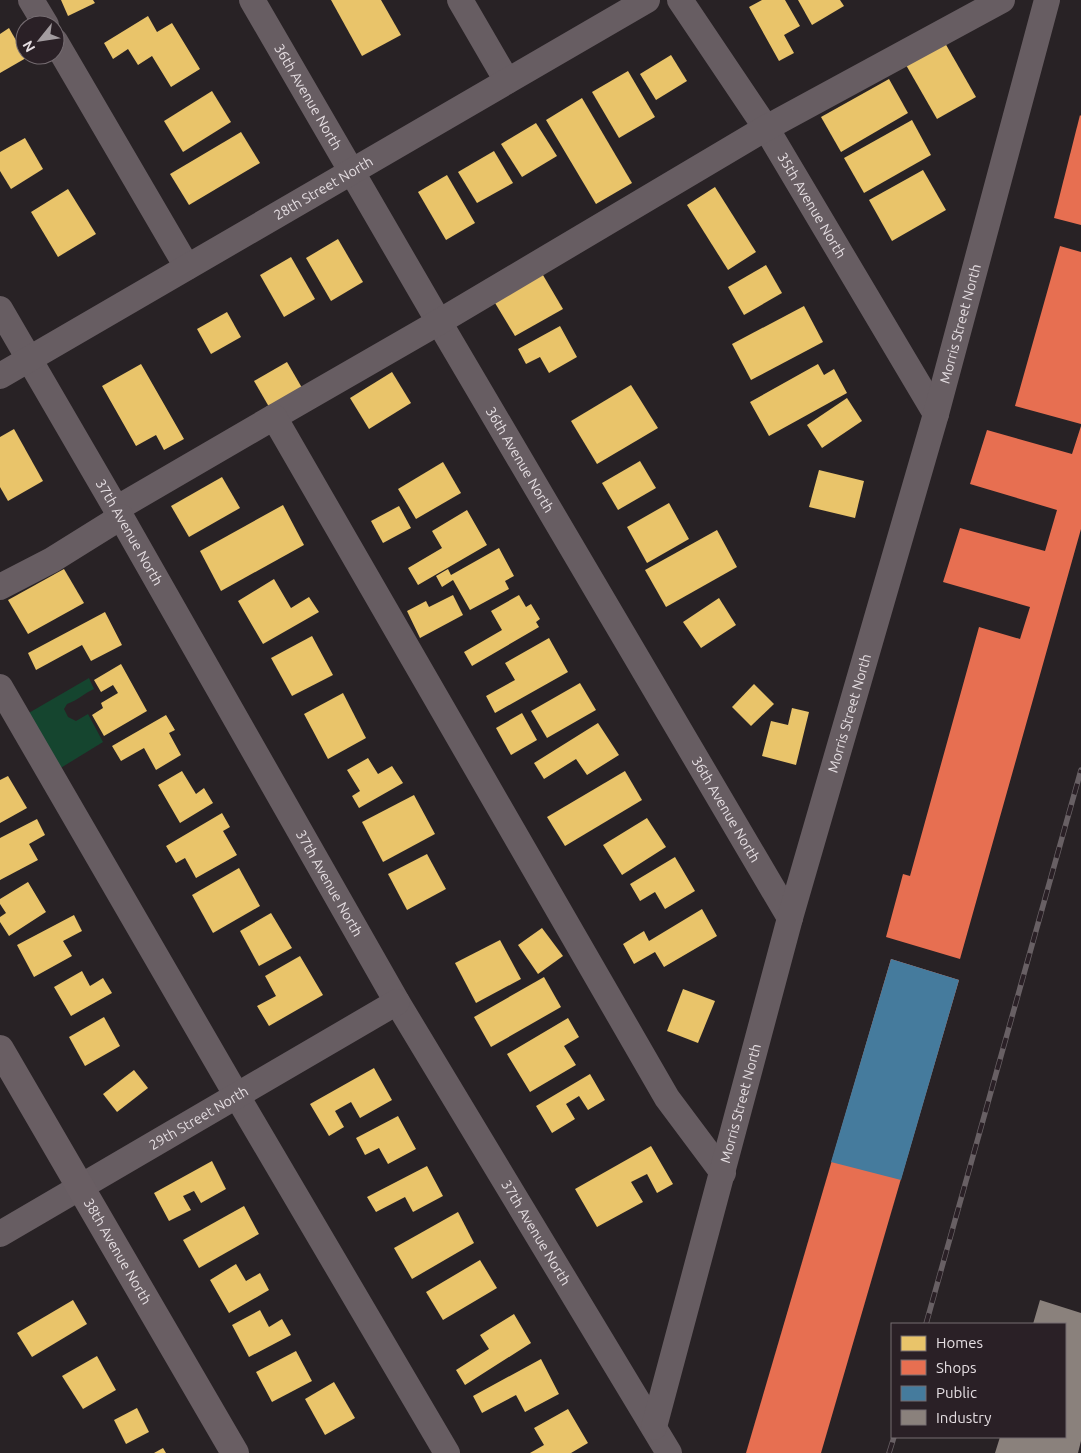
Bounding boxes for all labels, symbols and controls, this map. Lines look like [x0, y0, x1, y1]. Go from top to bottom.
north arrow [15, 15, 65, 65]
text: N [19, 38, 38, 55]
street label: 36th Avenue North [271, 41, 345, 153]
street label: 35th Avenue North [774, 150, 849, 261]
street label: 28th Street North [271, 153, 376, 223]
street label: Morris Street North [937, 262, 984, 385]
street label: 36th Avenue North [483, 404, 557, 515]
street label: 37th Avenue North [93, 476, 166, 588]
street label: Morris Street North [824, 652, 874, 775]
street label: 36th Avenue North [689, 754, 763, 865]
street label: 37th Avenue North [293, 827, 366, 939]
street label: Morris Street North [717, 1042, 764, 1165]
street label: 29th Street North [146, 1083, 251, 1153]
street label: 37th Avenue North [498, 1177, 574, 1288]
street label: 38th Avenue North [81, 1195, 155, 1307]
legend [891, 1323, 1066, 1438]
text: Homes [936, 1334, 983, 1351]
text: Shops [936, 1359, 977, 1376]
text: Public [936, 1384, 977, 1401]
text: Industry [936, 1409, 991, 1426]

